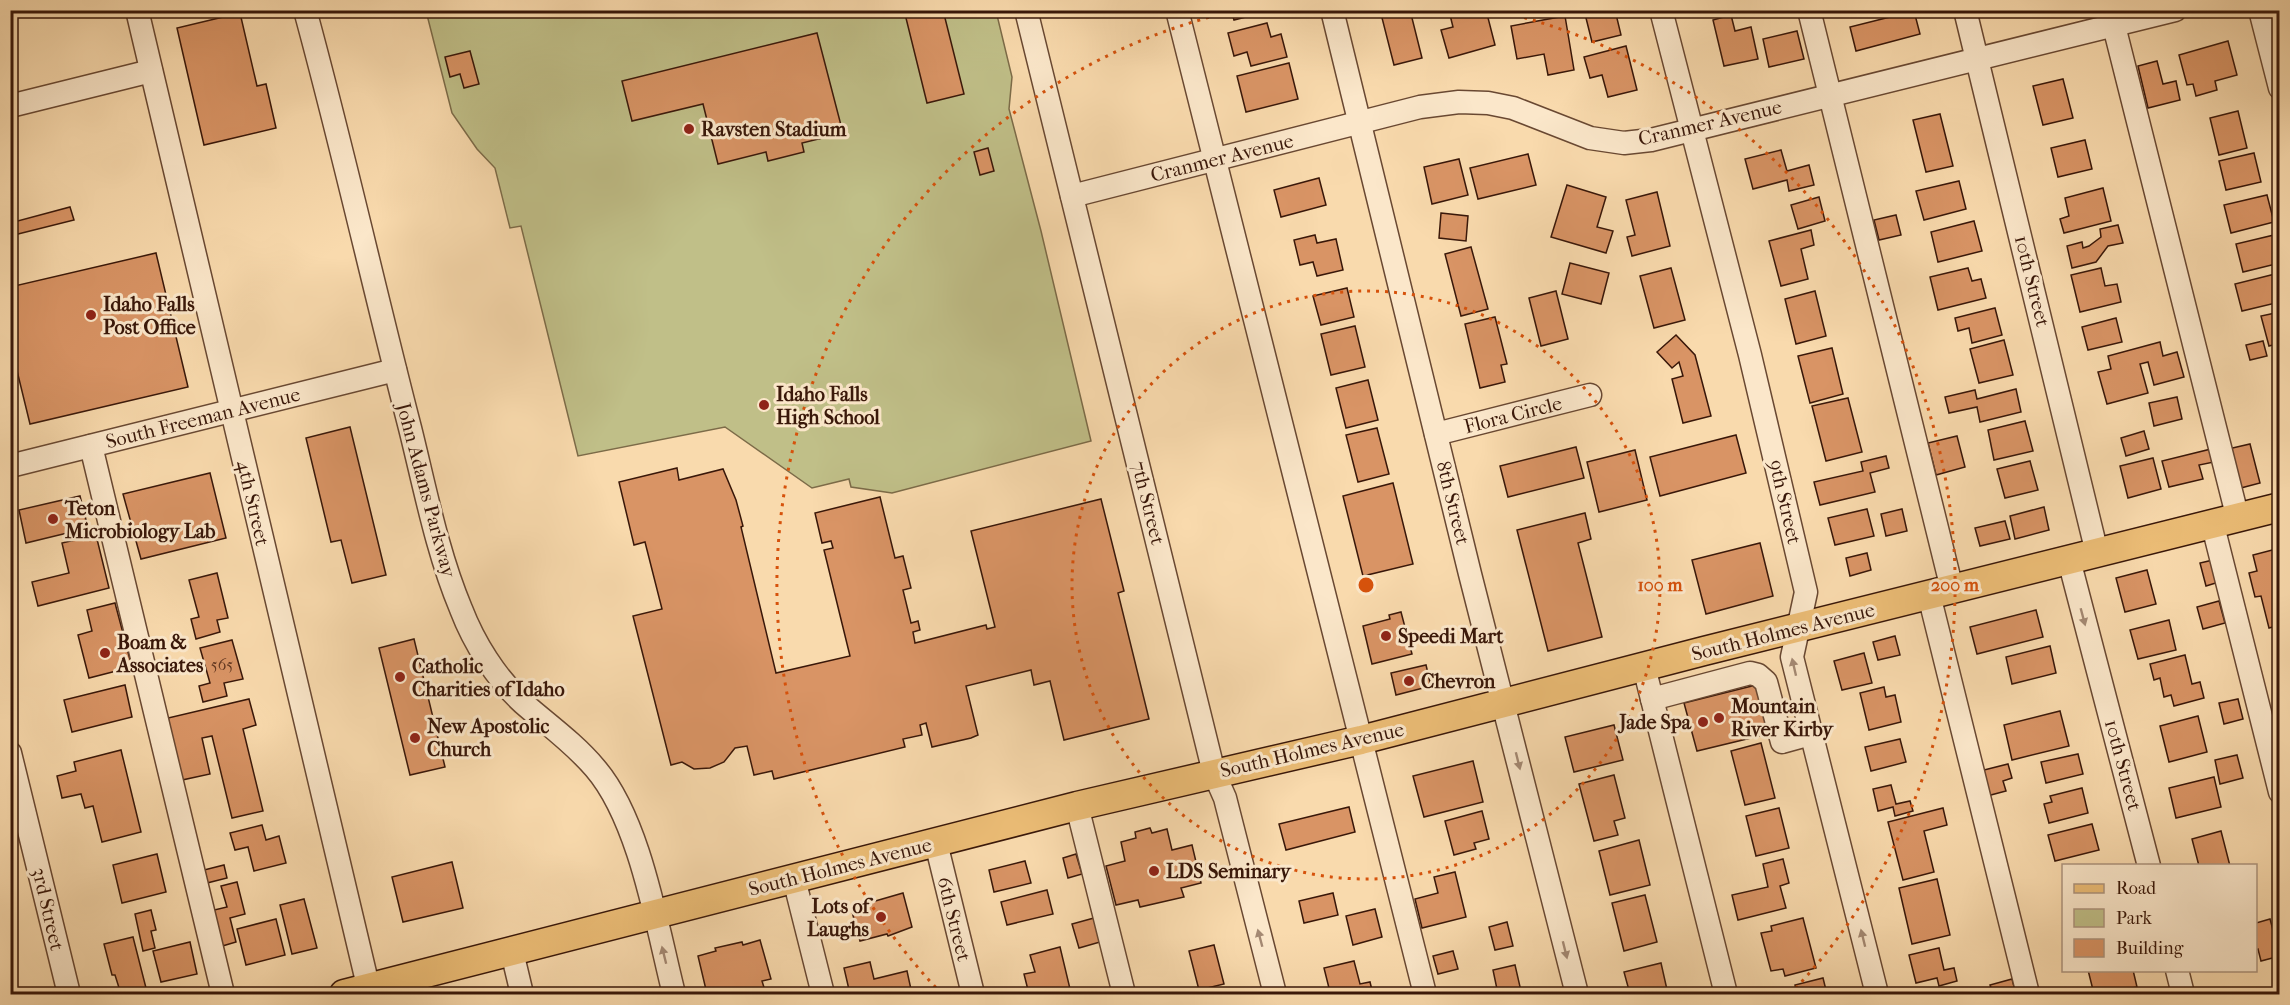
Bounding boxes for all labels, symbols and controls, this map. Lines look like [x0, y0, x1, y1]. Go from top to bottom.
street label: Cranmer Avenue [1636, 95, 1784, 151]
place label: Ravsten Stadium [701, 118, 847, 141]
marker: Ravsten Stadium [682, 122, 696, 136]
street label: Cranmer Avenue [1148, 129, 1296, 187]
street label: 10th Street [2010, 233, 2054, 329]
place label: Idaho Falls Post Office [103, 293, 196, 339]
marker: Idaho Falls Post Office [84, 308, 98, 322]
street label: South Freeman Avenue [103, 383, 303, 453]
place label: Idaho Falls High School [776, 383, 880, 429]
street label: Flora Circle [1462, 392, 1564, 438]
street label: John Adams Parkway [391, 398, 461, 581]
marker: Idaho Falls High School [757, 398, 771, 412]
street label: 4th Street [232, 458, 274, 548]
street label: 9th Street [1764, 458, 1806, 546]
street label: 7th Street [1127, 459, 1169, 547]
street label: 8th Street [1431, 459, 1475, 547]
place label: Teton Microbiology Lab [64, 497, 216, 543]
marker: Teton Microbiology Lab [46, 512, 60, 526]
centre of rings [1356, 575, 1376, 595]
text: 100 m [1637, 575, 1684, 596]
text: 200 m [1931, 575, 1980, 596]
street label: South Holmes Avenue [1689, 598, 1877, 666]
one-way arrow [2079, 607, 2089, 626]
place label: Speedi Mart [1398, 625, 1504, 648]
marker: Speedi Mart [1379, 629, 1393, 643]
place label: Boam & Associates [115, 631, 204, 677]
marker: Boam & Associates [98, 646, 112, 660]
house number: 565 [211, 655, 233, 674]
place label: Catholic Charities of Idaho [412, 655, 565, 701]
one-way arrow [1789, 658, 1799, 676]
marker: Catholic Charities of Idaho [393, 670, 407, 684]
place label: Chevron [1421, 670, 1496, 693]
marker: Chevron [1402, 674, 1416, 688]
place label: Mountain River Kirby [1730, 695, 1834, 741]
place label: Jade Spa [1617, 711, 1692, 734]
marker: Mountain River Kirby [1712, 711, 1726, 725]
place label: New Apostolic Church [427, 715, 549, 761]
marker: Jade Spa [1696, 715, 1710, 729]
street label: 10th Street [2100, 717, 2146, 813]
street label: South Holmes Avenue [1218, 718, 1406, 782]
marker: New Apostolic Church [408, 731, 422, 745]
one-way arrow [1513, 751, 1523, 770]
street label: South Holmes Avenue [746, 833, 934, 901]
place label: LDS Seminary [1166, 860, 1292, 883]
marker: LDS Seminary [1147, 864, 1161, 878]
legend [2062, 864, 2257, 972]
street label: 3rd Street [27, 865, 69, 953]
street label: 6th Street [932, 874, 976, 964]
text: Road [2116, 878, 2156, 899]
place label: Lots of Laughs [807, 895, 873, 941]
text: Park [2116, 908, 2153, 929]
marker: Lots of Laughs [874, 910, 888, 924]
one-way arrow [1255, 929, 1265, 947]
one-way arrow [1857, 929, 1867, 947]
text: Building [2116, 938, 2184, 959]
one-way arrow [1561, 941, 1571, 959]
one-way arrow [659, 945, 668, 963]

